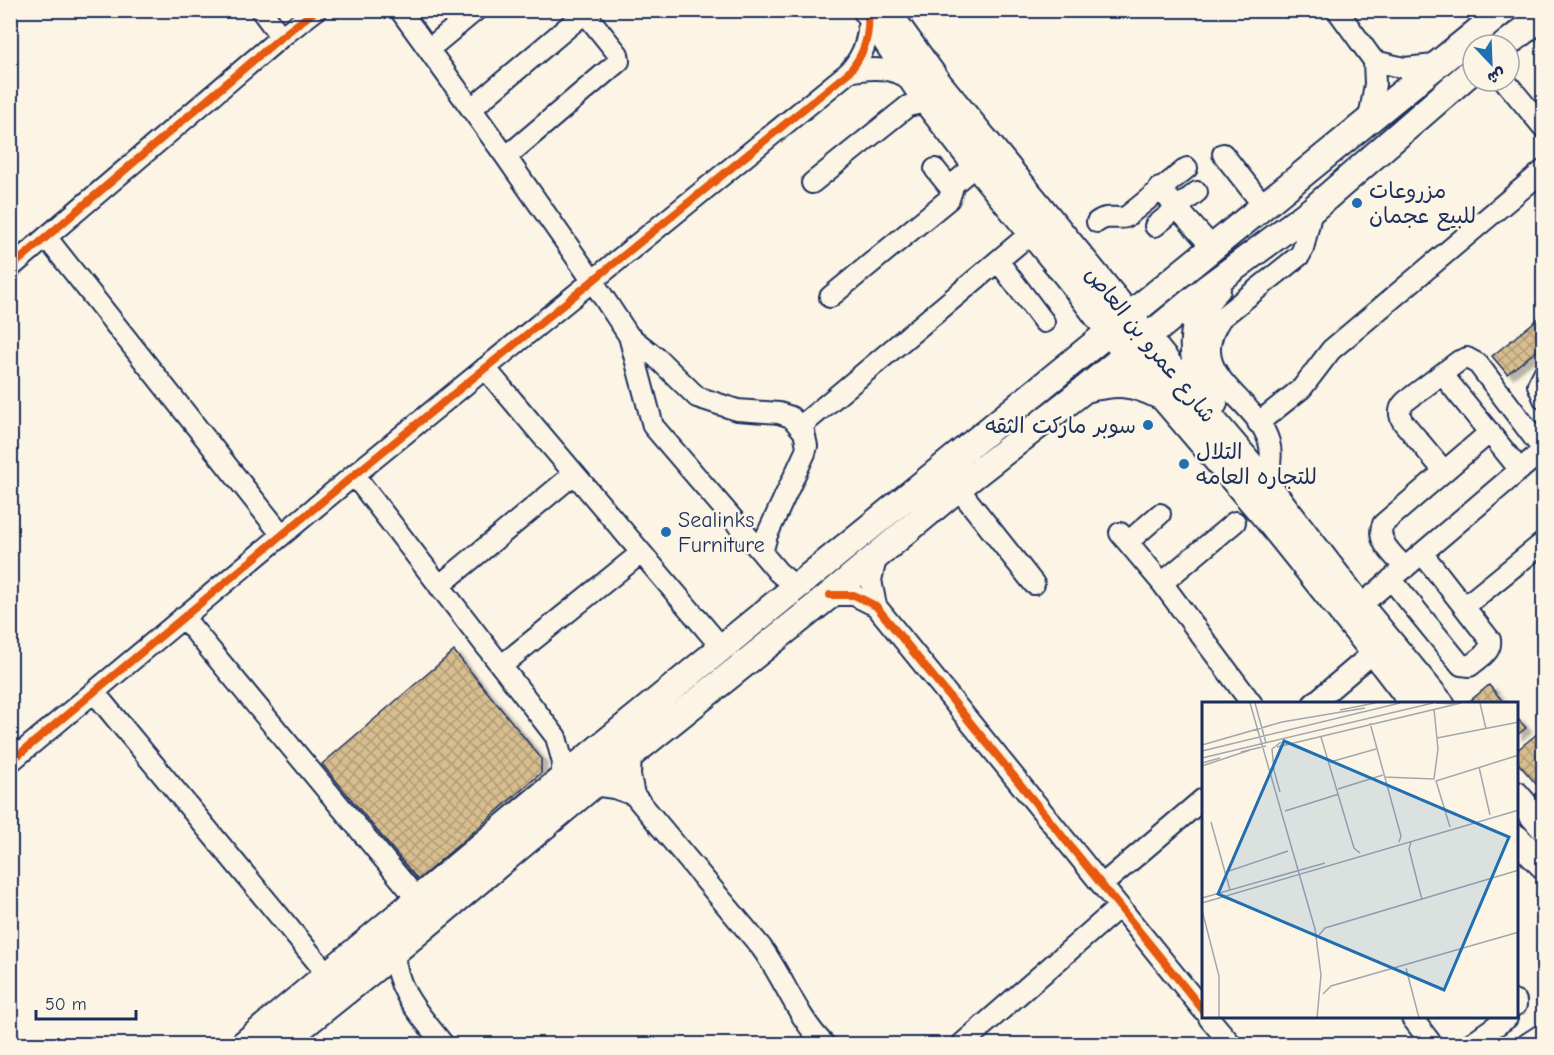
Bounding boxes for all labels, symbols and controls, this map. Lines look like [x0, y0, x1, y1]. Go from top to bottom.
north arrow [1461, 33, 1521, 93]
text: ش [1485, 64, 1508, 88]
place label: مزروعات للبيع عجمان [1369, 178, 1476, 231]
marker: مزروعات للبيع عجمان [1350, 196, 1364, 210]
street label: شارع عمرو بن العاص [1078, 261, 1221, 429]
place label: سوبر ماركت الثقه [985, 413, 1136, 439]
marker: سوبر ماركت الثقه [1141, 418, 1155, 432]
place label: التلال للتجاره العامه [1196, 439, 1317, 490]
marker: التلال للتجاره العامه [1177, 457, 1191, 471]
place label: Sealinks Furniture [678, 507, 765, 558]
marker: Sealinks Furniture [659, 525, 673, 539]
inset map [1202, 702, 1518, 1019]
scale bar [36, 983, 136, 1021]
text: 50 m [45, 994, 87, 1015]

